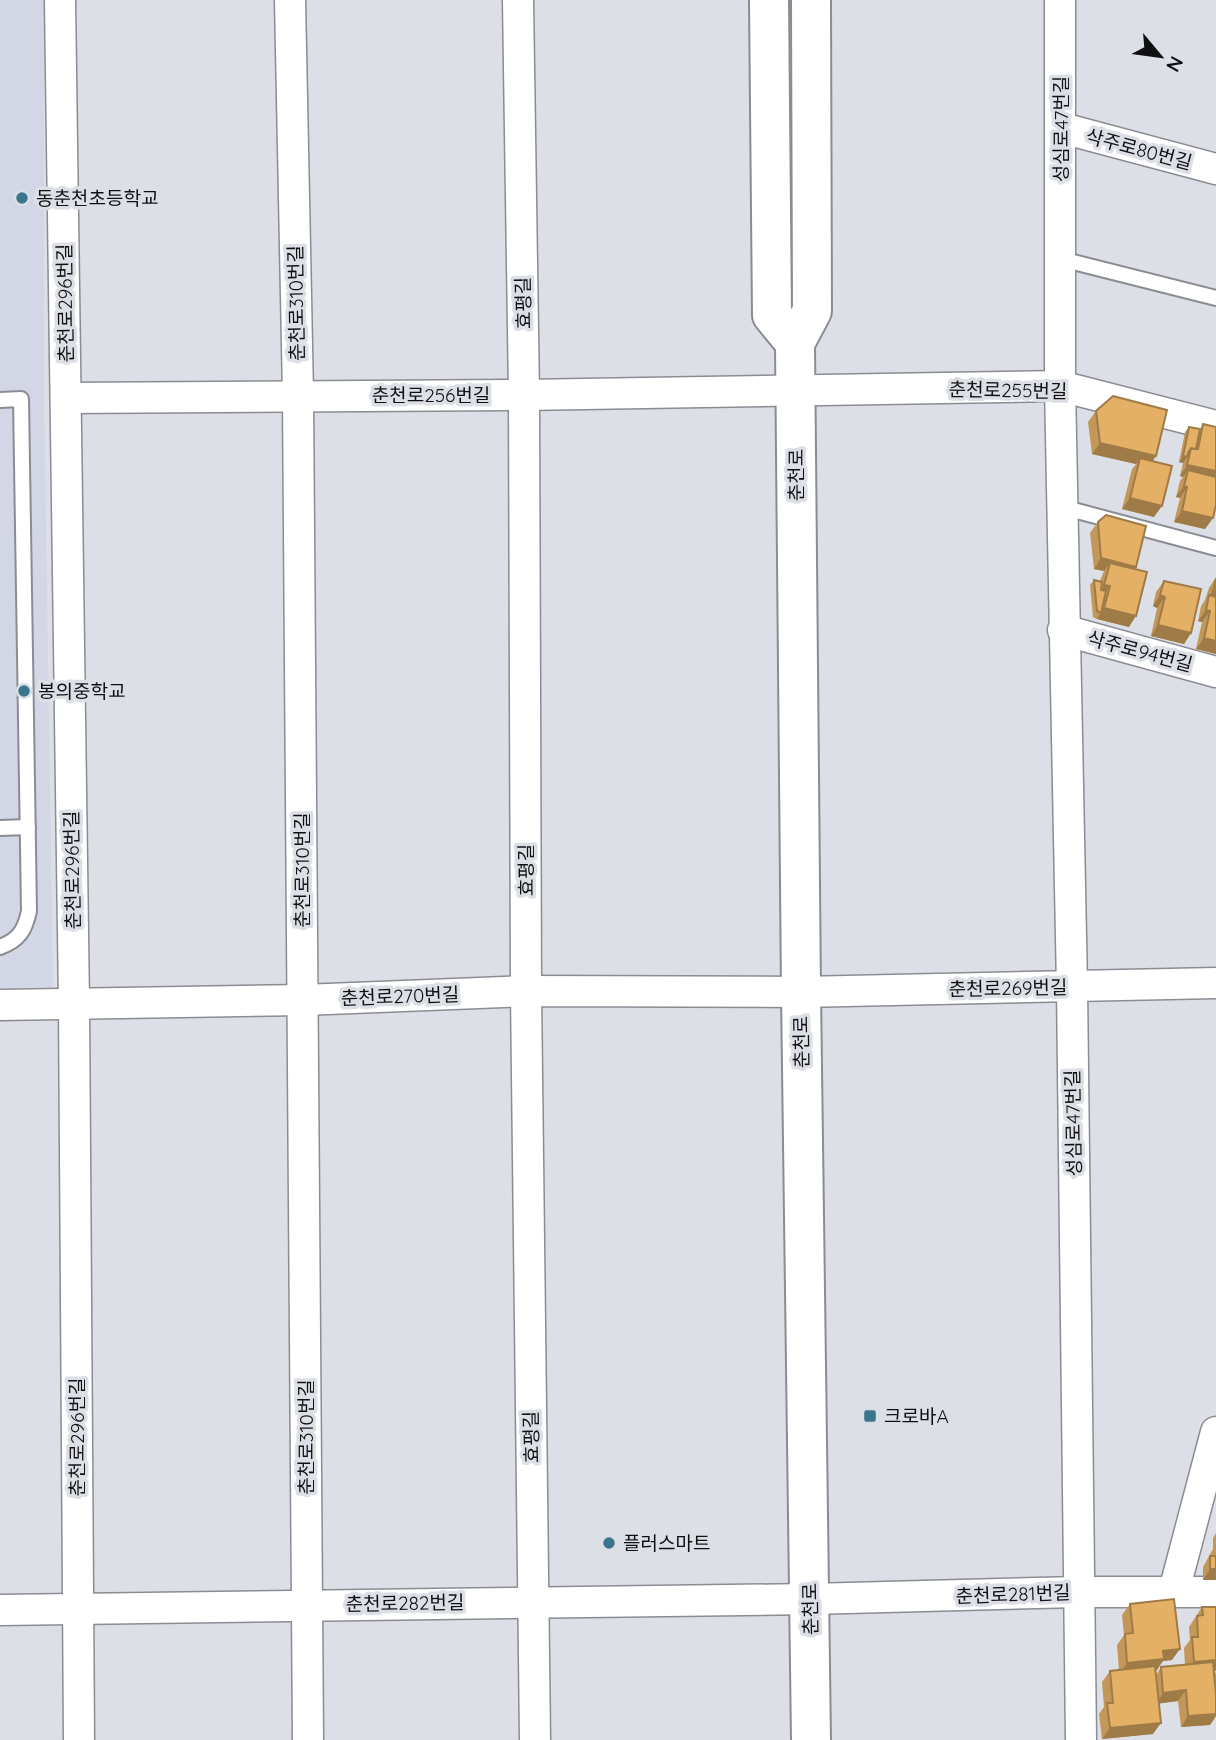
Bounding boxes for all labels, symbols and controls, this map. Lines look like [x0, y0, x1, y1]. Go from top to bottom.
north arrow [1125, 21, 1195, 91]
text: N [1161, 52, 1189, 76]
street label: 성심로47번길 [1049, 76, 1073, 182]
street label: 삭주로80번길 [1083, 123, 1195, 175]
place label: 동춘천초등학교 [36, 186, 158, 210]
marker: 동춘천초등학교 [14, 190, 30, 206]
street label: 춘천로296번길 [52, 243, 78, 363]
street label: 춘천로310번길 [283, 245, 309, 361]
street label: 효평길 [511, 277, 535, 329]
street label: 춘천로255번길 [948, 377, 1068, 403]
street label: 춘천로256번길 [372, 383, 490, 407]
street label: 춘천로 [784, 449, 808, 501]
street label: 삭주로94번길 [1085, 625, 1195, 677]
place label: 봉의중학교 [38, 679, 125, 703]
marker: 봉의중학교 [16, 683, 32, 699]
street label: 춘천로296번길 [59, 810, 85, 930]
street label: 춘천로310번길 [290, 812, 314, 928]
street label: 효평길 [514, 844, 538, 896]
street label: 춘천로269번길 [948, 975, 1068, 1001]
street label: 춘천로270번길 [340, 982, 460, 1010]
street label: 춘천로 [789, 1016, 813, 1068]
street label: 성심로47번길 [1060, 1070, 1086, 1176]
street label: 춘천로296번길 [65, 1378, 89, 1496]
street label: 춘천로310번길 [294, 1379, 318, 1495]
place label: 크로바A [884, 1404, 949, 1428]
marker: 크로바A [862, 1408, 878, 1424]
street label: 효평길 [519, 1411, 543, 1463]
place label: 플러스마트 [623, 1531, 710, 1555]
marker: 플러스마트 [601, 1535, 617, 1551]
street label: 춘천로281번길 [955, 1580, 1071, 1608]
street label: 춘천로 [798, 1583, 822, 1635]
street label: 춘천로282번길 [345, 1590, 465, 1616]

